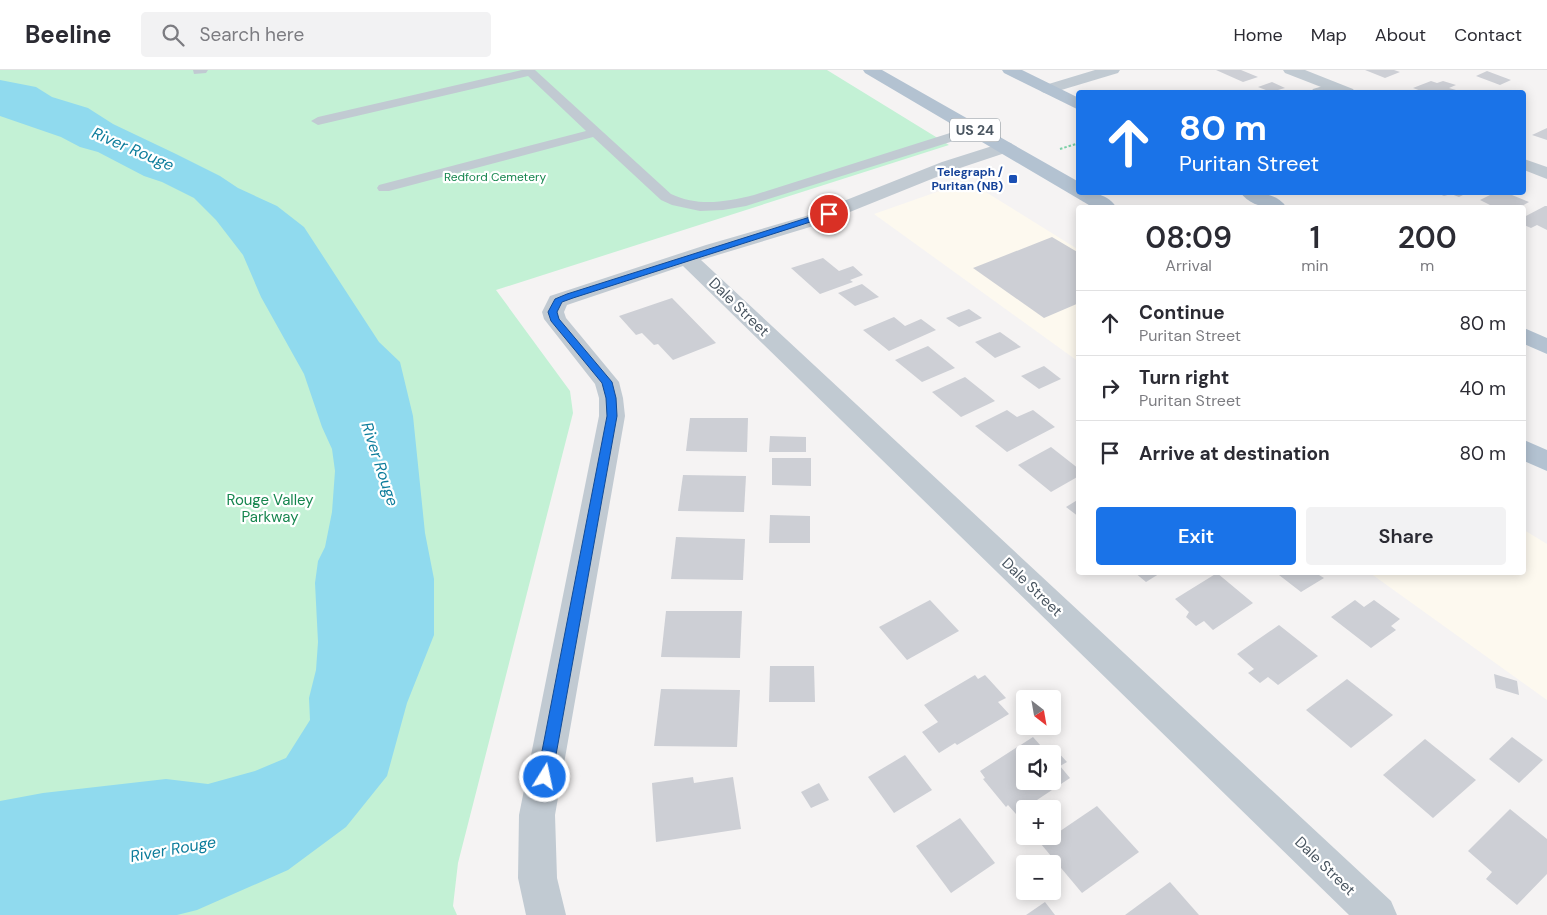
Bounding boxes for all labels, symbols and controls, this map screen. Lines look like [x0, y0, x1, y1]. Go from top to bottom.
search box [141, 12, 491, 57]
text: Beeline [25, 19, 111, 50]
icon: search [159, 21, 187, 49]
text: Search here [199, 22, 304, 47]
text: Home [1233, 23, 1283, 47]
text: Map [1311, 23, 1347, 47]
text: About [1375, 23, 1426, 47]
text: Contact [1454, 23, 1522, 47]
text: 80 m [1179, 105, 1267, 151]
icon: ahead [1096, 110, 1161, 175]
road number: US 24 [950, 118, 1000, 142]
water label: River Rouge [89, 122, 177, 176]
text: Puritan Street [1179, 149, 1319, 178]
place label: Telegraph / Puritan (NB) [931, 164, 1003, 194]
park label: Redford Cemetery [444, 169, 546, 185]
marker: Telegraph / Puritan (NB) [1007, 173, 1019, 185]
pin [808, 193, 850, 235]
icon: arrive [815, 200, 843, 228]
text: 08:09 [1145, 218, 1232, 257]
text: 1 [1310, 218, 1320, 257]
text: 200 [1398, 218, 1457, 257]
text: Arrival [1165, 255, 1212, 276]
text: min [1301, 255, 1329, 276]
text: m [1420, 255, 1434, 276]
street label: Dale Street [704, 273, 774, 341]
text: Continue [1139, 300, 1225, 325]
icon: ahead [1096, 309, 1124, 337]
text: 80 m [1459, 311, 1506, 336]
text: Puritan Street [1139, 325, 1241, 346]
text: Turn right [1139, 365, 1229, 390]
icon: right [1096, 374, 1124, 402]
text: 40 m [1459, 376, 1506, 401]
text: Puritan Street [1139, 390, 1241, 411]
water label: River Rouge [357, 419, 403, 509]
icon: arrive [1096, 439, 1124, 467]
text: Arrive at destination [1139, 441, 1330, 466]
text: 80 m [1459, 441, 1506, 466]
park label: Rouge Valley Parkway [226, 490, 314, 527]
button: Exit [1096, 507, 1296, 565]
button: Share [1306, 507, 1506, 565]
street label: Dale Street [997, 553, 1067, 621]
north arrow [1016, 690, 1061, 735]
map controls [1016, 690, 1061, 900]
button: sound [1016, 745, 1061, 790]
position arrow [518, 750, 570, 802]
button: + [1016, 800, 1061, 845]
water label: River Rouge [128, 831, 218, 867]
street label: Dale Street [1290, 832, 1360, 900]
button: − [1016, 855, 1061, 900]

